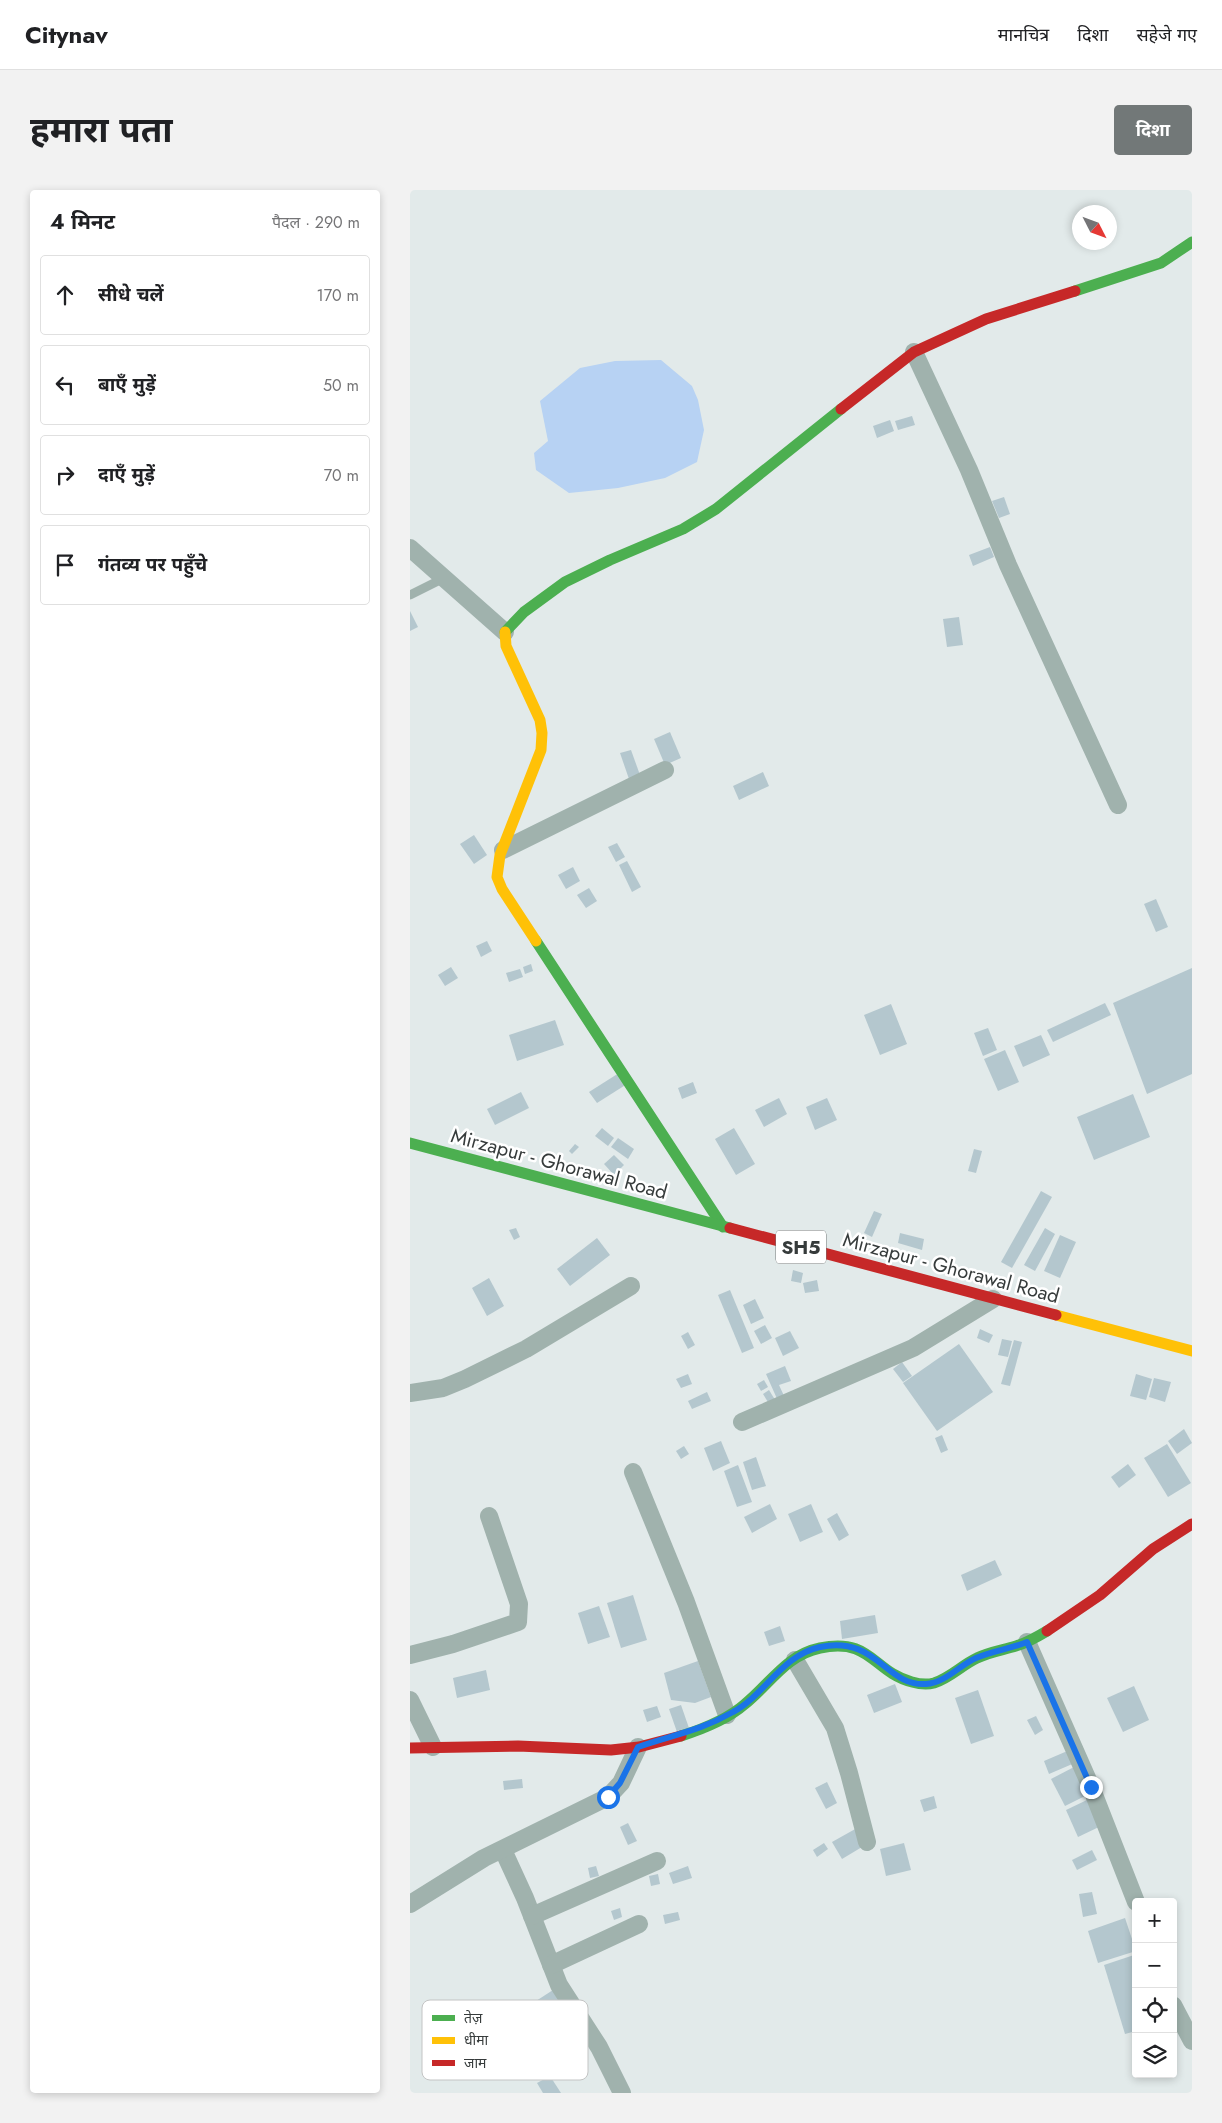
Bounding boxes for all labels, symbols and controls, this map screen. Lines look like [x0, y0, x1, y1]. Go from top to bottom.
text: Citynav [25, 17, 108, 52]
text: मानचित्र [998, 22, 1049, 48]
text: दिशा [1077, 22, 1108, 48]
text: सहेजे गए [1136, 22, 1197, 48]
text: हमारा पता [30, 105, 173, 155]
button: दिशा [1114, 105, 1192, 155]
north arrow [1072, 205, 1117, 250]
text: 4 मिनट [50, 207, 115, 237]
text: पैदल · 290 m [272, 211, 360, 234]
icon: ahead [51, 281, 79, 309]
text: सीधे चलें [98, 281, 164, 308]
text: 170 m [317, 284, 359, 307]
icon: left [51, 371, 79, 399]
text: बाएँ मुड़ें [98, 371, 156, 398]
text: 50 m [323, 374, 359, 397]
icon: right [51, 461, 79, 489]
text: दाएँ मुड़ें [98, 461, 155, 488]
text: 70 m [324, 464, 359, 487]
icon: arrive [51, 551, 79, 579]
text: गंतव्य पर पहुँचे [98, 551, 207, 578]
street label: Mirzapur - Ghorawal Road [448, 1121, 670, 1207]
street label: Mirzapur - Ghorawal Road [840, 1225, 1062, 1311]
road number: SH5 [776, 1230, 826, 1264]
route end [1080, 1776, 1103, 1799]
route start [597, 1786, 620, 1809]
map controls [1132, 1898, 1177, 2078]
button: + [1132, 1898, 1177, 1943]
button: − [1132, 1943, 1177, 1988]
button: locate [1132, 1988, 1177, 2033]
legend [422, 2000, 588, 2080]
text: तेज़ [464, 2008, 483, 2028]
text: धीमा [464, 2030, 489, 2050]
button: layers [1132, 2033, 1177, 2078]
text: जाम [464, 2053, 487, 2073]

